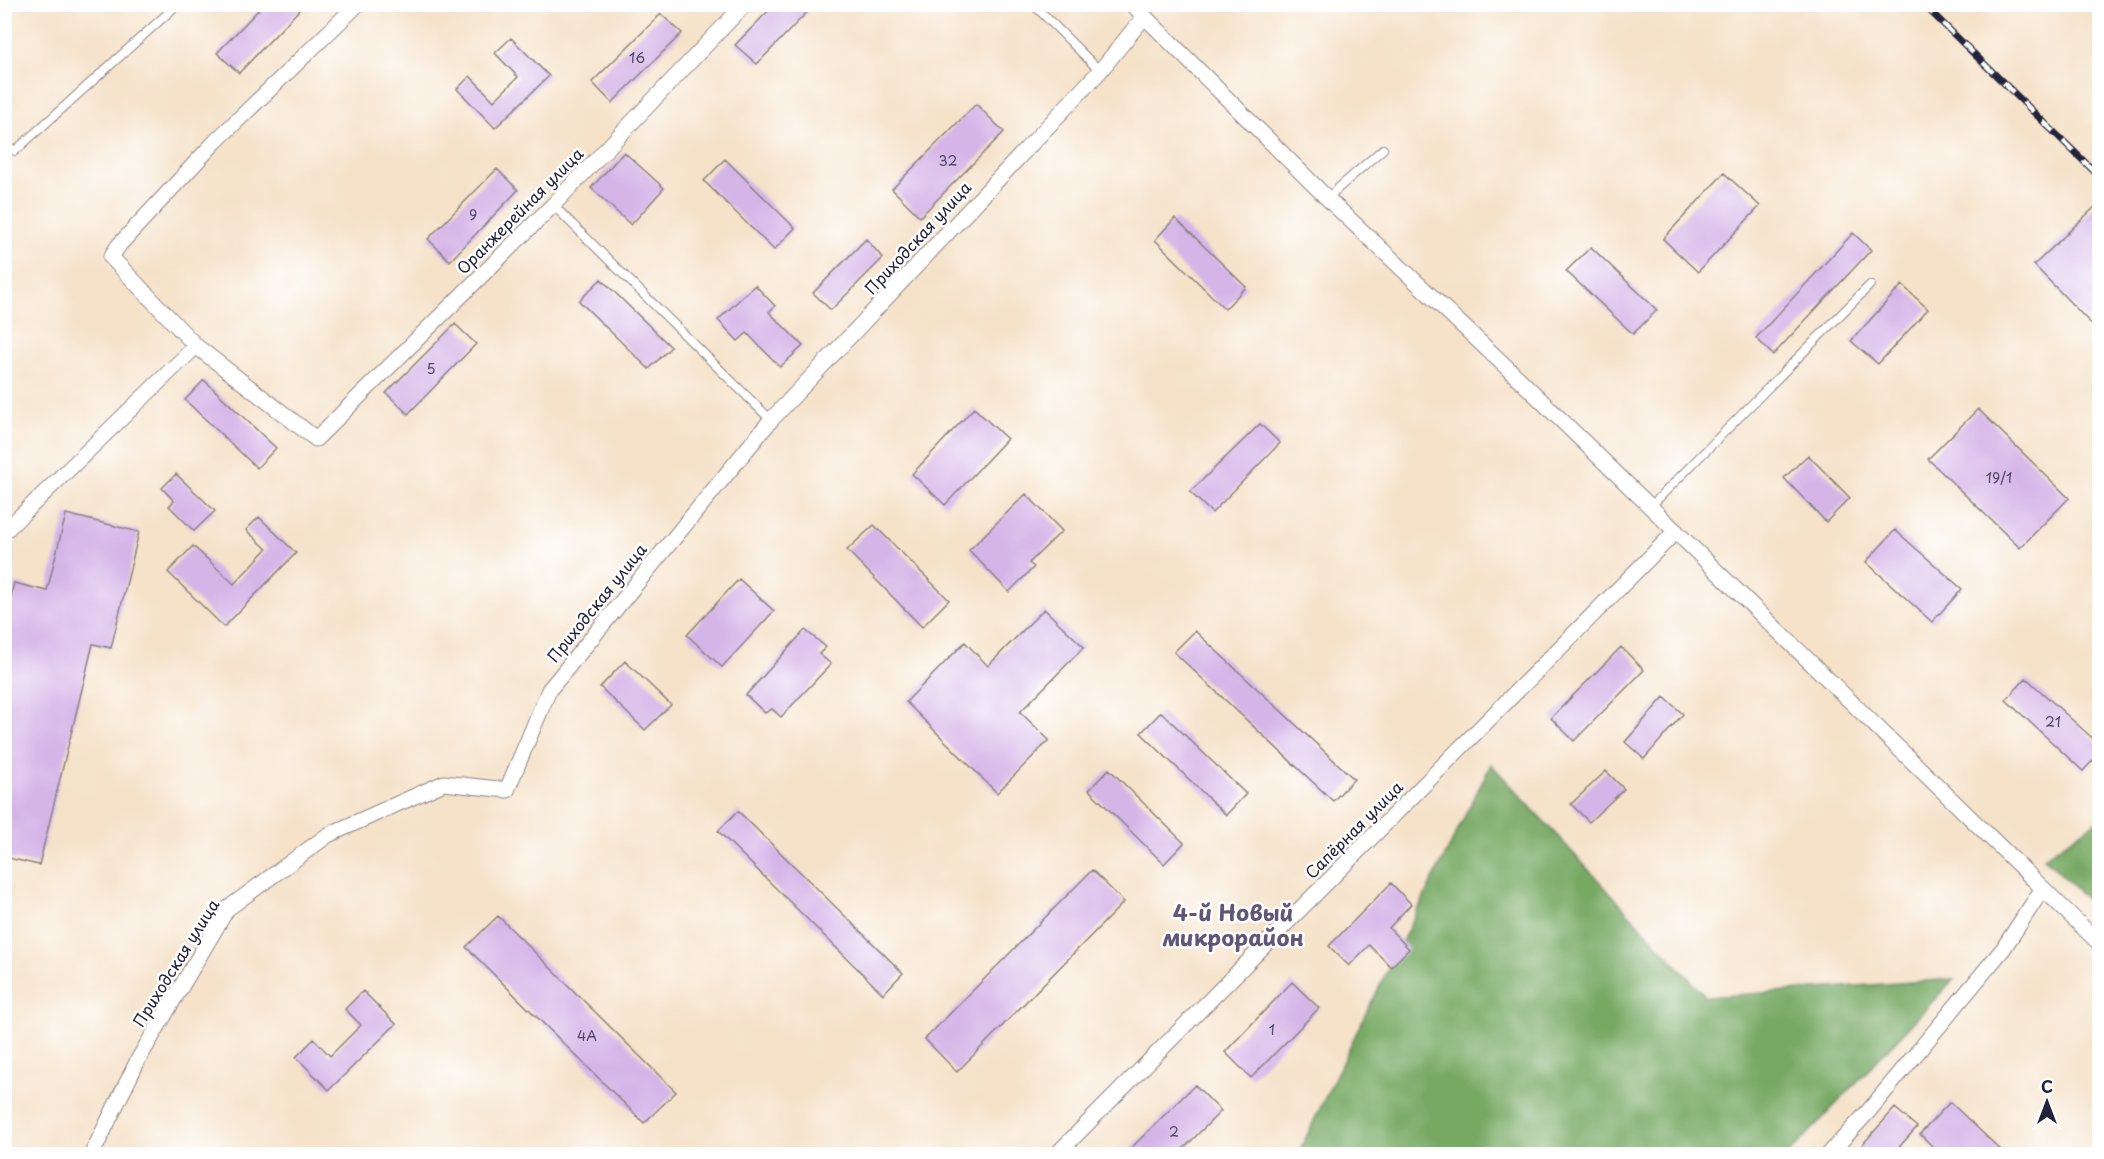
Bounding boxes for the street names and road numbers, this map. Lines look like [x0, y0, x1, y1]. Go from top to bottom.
street label: Оранжерейная улица [450, 141, 588, 279]
street label: Приходская улица [858, 175, 976, 299]
street label: Приходская улица [541, 538, 652, 667]
street label: Сапёрная улица [1299, 775, 1408, 884]
street label: Приходская улица [126, 894, 224, 1031]

